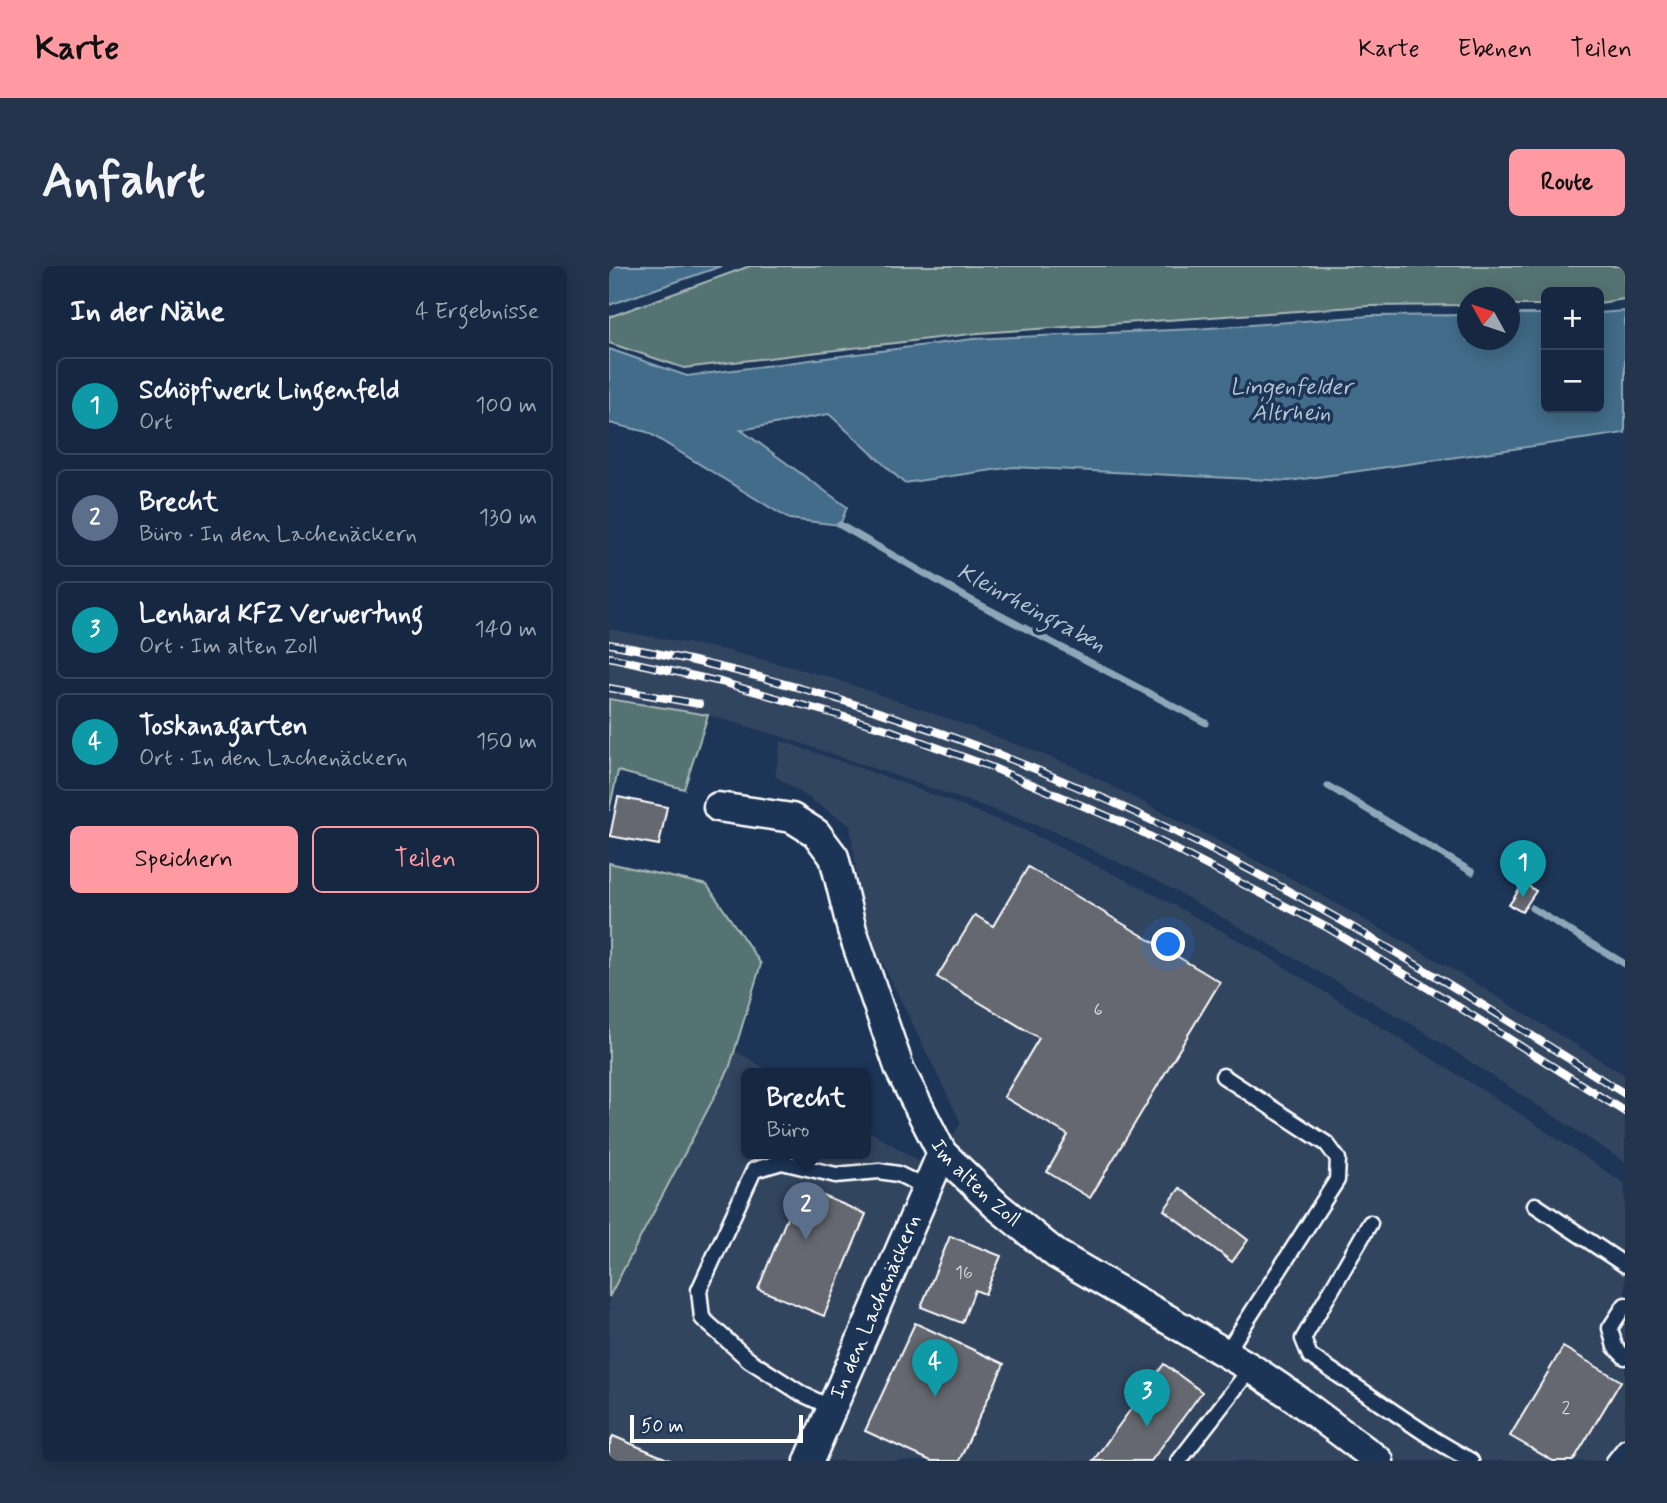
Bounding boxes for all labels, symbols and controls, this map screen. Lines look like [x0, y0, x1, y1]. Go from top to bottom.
text: Karte [35, 27, 119, 71]
text: Karte [1358, 34, 1420, 65]
text: Ebenen [1458, 34, 1532, 65]
text: Teilen [1570, 34, 1632, 65]
button: Route [1509, 149, 1625, 216]
text: Anfahrt [42, 150, 205, 215]
north arrow [1457, 287, 1520, 350]
map controls [1541, 287, 1604, 413]
button: + [1541, 287, 1604, 350]
text: In der Nähe [70, 292, 225, 331]
text: 4 Ergebnisse [415, 297, 539, 327]
button: − [1541, 350, 1604, 413]
water label: Lingenfelder Altrhein [1230, 373, 1355, 429]
text: Schöpfwerk Lingenfeld [139, 374, 399, 408]
text: 1 [90, 391, 100, 421]
text: 100 m [475, 391, 537, 421]
text: Ort [139, 408, 173, 438]
text: Brecht [139, 486, 218, 520]
text: 2 [89, 503, 101, 533]
text: 130 m [479, 503, 537, 533]
text: Büro · In den Lachenäckern [139, 520, 417, 550]
water label: Kleinrheingraben [951, 557, 1110, 662]
text: Lenhard KFZ Verwertung [139, 598, 423, 632]
text: 3 [90, 615, 100, 645]
text: 140 m [474, 615, 537, 645]
text: Ort · Im alten Zoll [139, 632, 318, 662]
text: Toskanagarten [139, 710, 308, 744]
text: 4 [88, 727, 102, 757]
text: 150 m [476, 727, 537, 757]
text: Ort · In den Lachenäckern [139, 744, 408, 774]
button: Speichern [70, 826, 298, 893]
button: Teilen [312, 826, 539, 893]
pin: 1 [1500, 840, 1546, 898]
your location [1151, 927, 1185, 961]
house number: 6 [1093, 998, 1103, 1022]
popup [741, 1068, 871, 1159]
text: Brecht [766, 1082, 846, 1116]
text: Büro [766, 1116, 810, 1146]
street label: Im alten Zoll [923, 1135, 1026, 1234]
pin: 2 [783, 1182, 829, 1240]
street label: In den Lachenäckern [823, 1210, 928, 1403]
house number: 16 [955, 1261, 973, 1285]
pin: 4 [912, 1339, 958, 1397]
pin: 3 [1124, 1369, 1170, 1427]
house number: 2 [1562, 1396, 1571, 1420]
scale bar [630, 1412, 803, 1444]
text: 50 m [641, 1414, 684, 1439]

